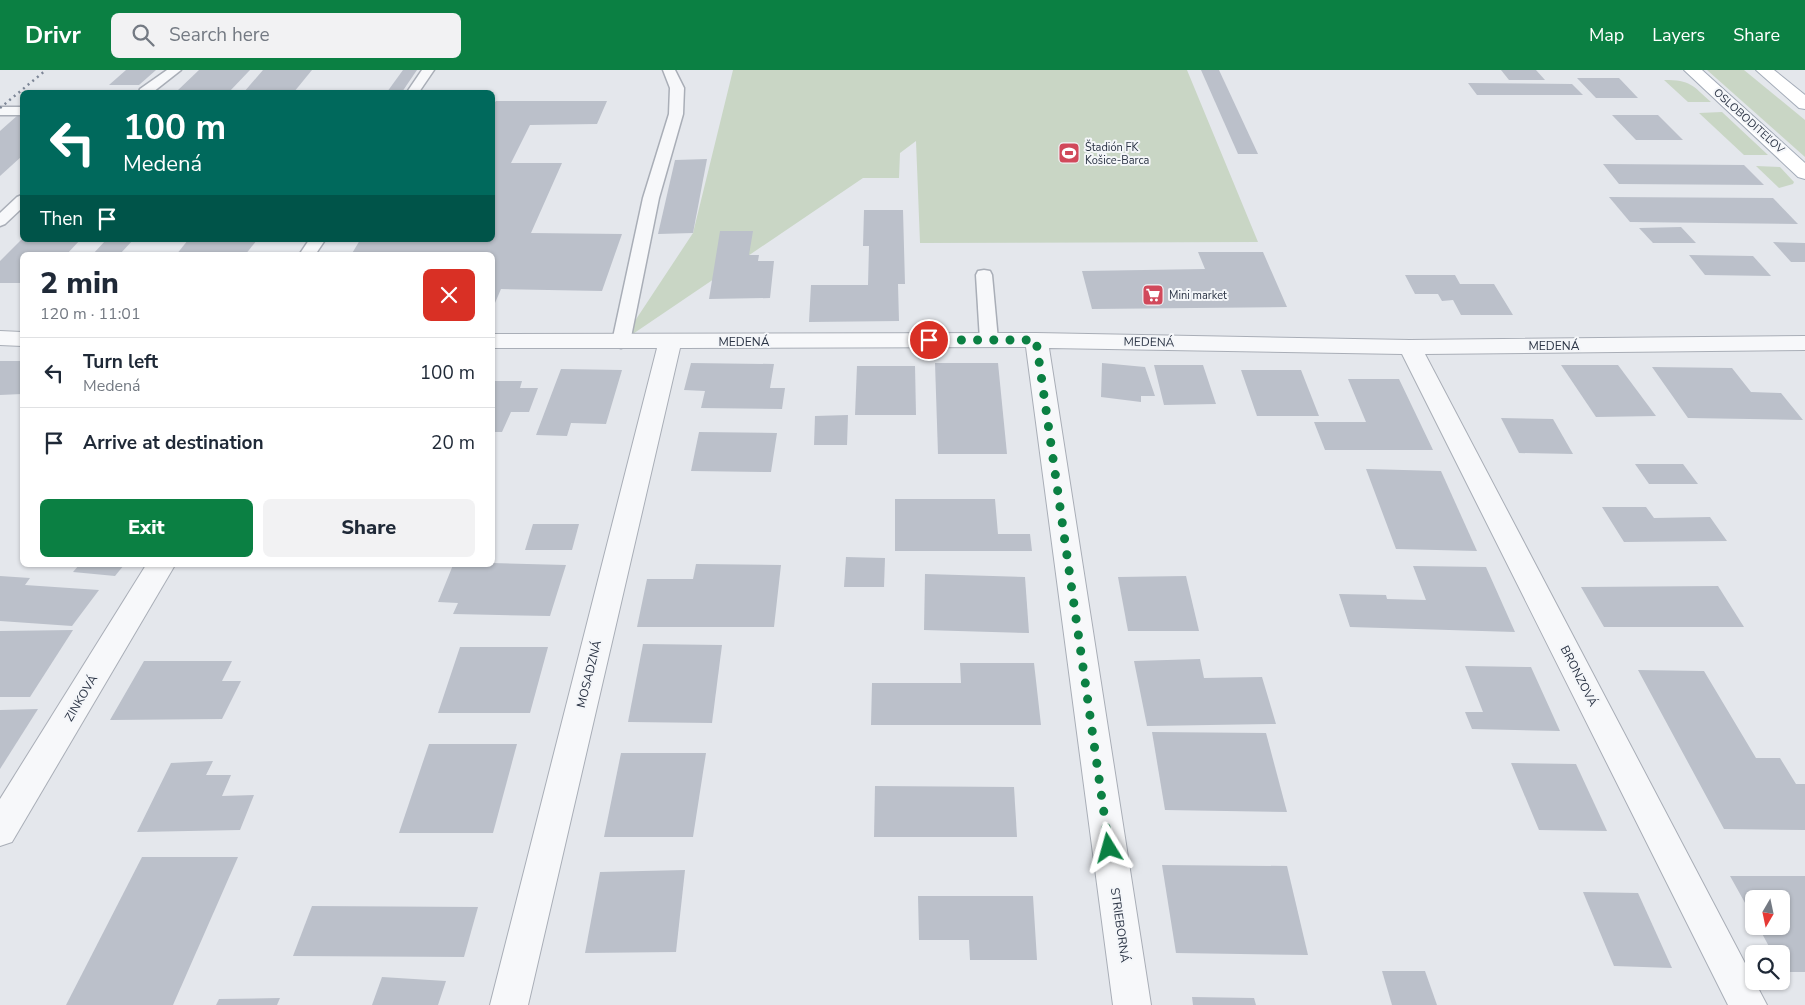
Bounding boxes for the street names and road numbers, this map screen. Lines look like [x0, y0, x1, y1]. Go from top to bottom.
street label: OSLOBODITEĽOV [1710, 85, 1788, 157]
street label: MEDENÁ [719, 334, 770, 350]
street label: MEDENÁ [1123, 334, 1175, 350]
street label: MEDENÁ [1529, 338, 1580, 354]
street label: MOSADZNÁ [573, 638, 605, 709]
street label: BRONZOVÁ [1557, 643, 1601, 709]
street label: ZINKOVÁ [61, 672, 101, 724]
street label: STRIEBORNÁ [1107, 887, 1133, 964]

